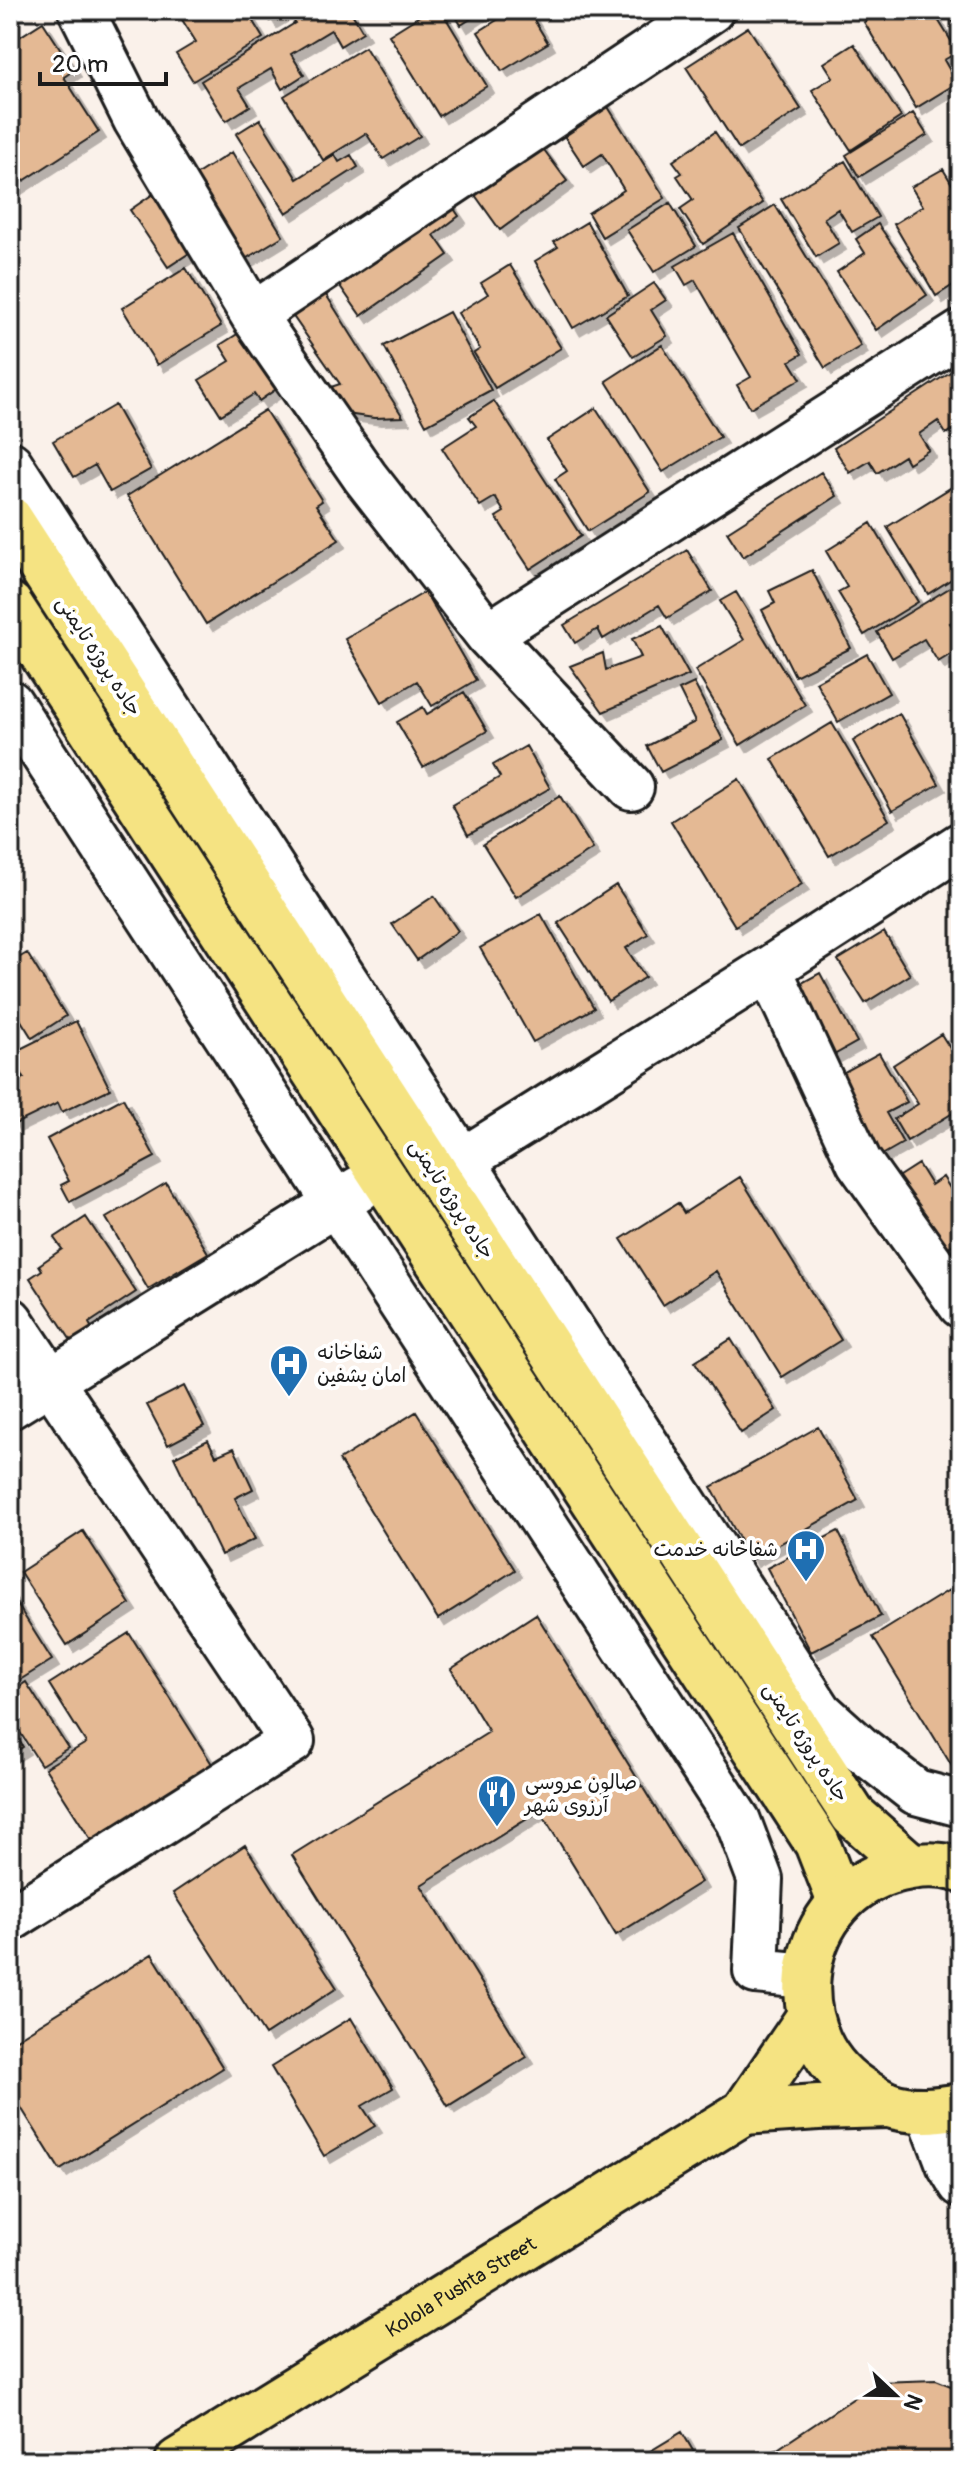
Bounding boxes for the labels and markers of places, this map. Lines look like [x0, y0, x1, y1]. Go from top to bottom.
place label: شفاخانه امان یشفین [317, 1340, 406, 1388]
hospital icon: شفاخانه امان یشفین [268, 1343, 310, 1398]
hospital icon: شفاخانه خدمت [785, 1528, 827, 1583]
place label: شفاخانه خدمت [654, 1537, 778, 1562]
place label: صالون عروسی آرزوی شهر [523, 1770, 637, 1818]
restaurant icon: صالون عروسی آرزوی شهر [476, 1773, 518, 1828]

